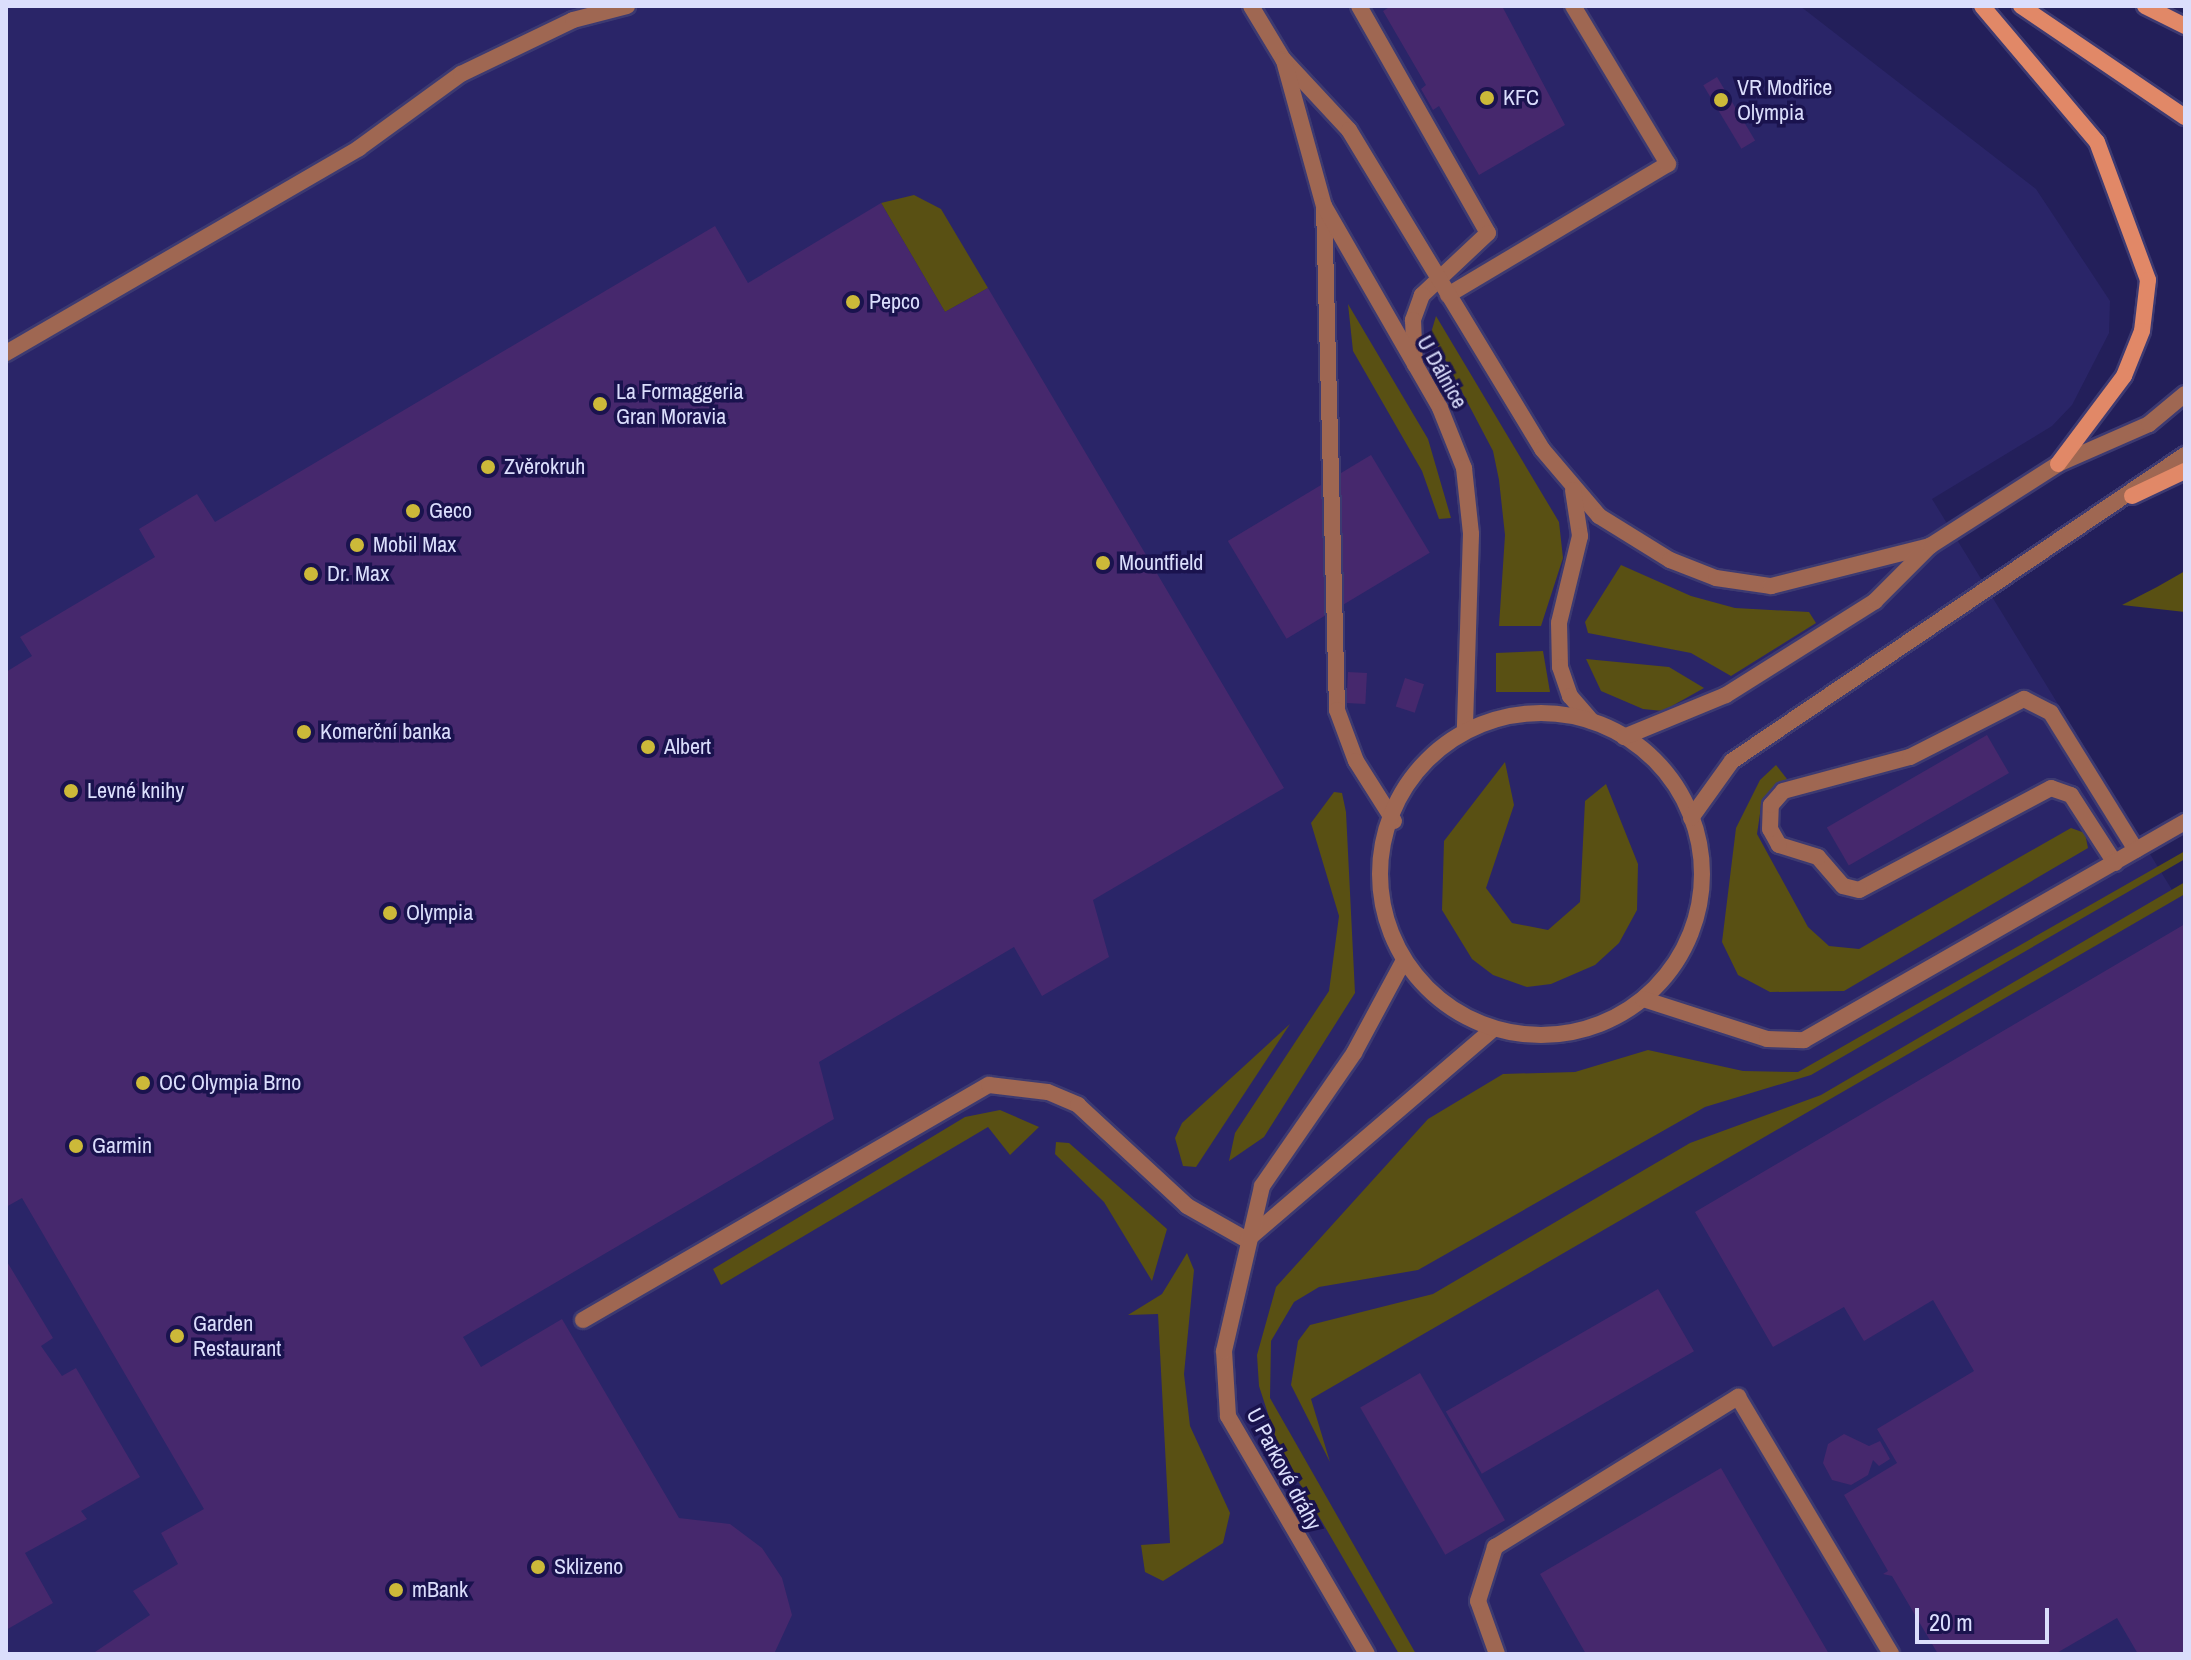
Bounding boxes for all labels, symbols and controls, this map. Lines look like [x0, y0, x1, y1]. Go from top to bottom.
place label: VR Modřice Olympia [1737, 74, 1832, 126]
place label: KFC [1503, 85, 1539, 111]
marker: KFC [1478, 89, 1496, 107]
marker: VR Modřice Olympia [1712, 91, 1730, 109]
place label: Pepco [869, 289, 920, 315]
marker: Pepco [844, 293, 862, 311]
street label: U Dálnice [1411, 331, 1473, 413]
place label: La Formaggeria Gran Moravia [616, 378, 743, 430]
marker: La Formaggeria Gran Moravia [591, 395, 609, 413]
place label: Zvěrokruh [504, 454, 585, 480]
marker: Zvěrokruh [479, 458, 497, 476]
place label: Geco [429, 498, 472, 524]
marker: Geco [404, 502, 422, 520]
place label: Mobil Max [373, 532, 456, 558]
marker: Mobil Max [348, 536, 366, 554]
place label: Mountfield [1119, 550, 1203, 576]
marker: Mountfield [1094, 554, 1112, 572]
place label: Dr. Max [327, 561, 389, 587]
marker: Dr. Max [302, 565, 320, 583]
place label: Komerční banka [320, 719, 451, 745]
marker: Komerční banka [295, 723, 313, 741]
place label: Albert [664, 734, 711, 760]
marker: Albert [639, 738, 657, 756]
place label: Levné knihy [87, 778, 184, 804]
marker: Levné knihy [62, 782, 80, 800]
place label: Olympia [406, 900, 473, 926]
marker: Olympia [381, 904, 399, 922]
place label: OC Olympia Brno [159, 1070, 301, 1096]
marker: OC Olympia Brno [134, 1074, 152, 1092]
place label: Garmin [92, 1133, 152, 1159]
marker: Garmin [67, 1137, 85, 1155]
place label: Garden Restaurant [193, 1310, 281, 1362]
marker: Garden Restaurant [168, 1327, 186, 1345]
street label: U Parkové dráhy [1241, 1403, 1327, 1535]
place label: Sklizeno [554, 1554, 623, 1580]
marker: Sklizeno [529, 1558, 547, 1576]
place label: mBank [412, 1577, 468, 1603]
marker: mBank [387, 1581, 405, 1599]
scale bar [1919, 1592, 2053, 1642]
text: 20 m [1929, 1606, 1973, 1638]

